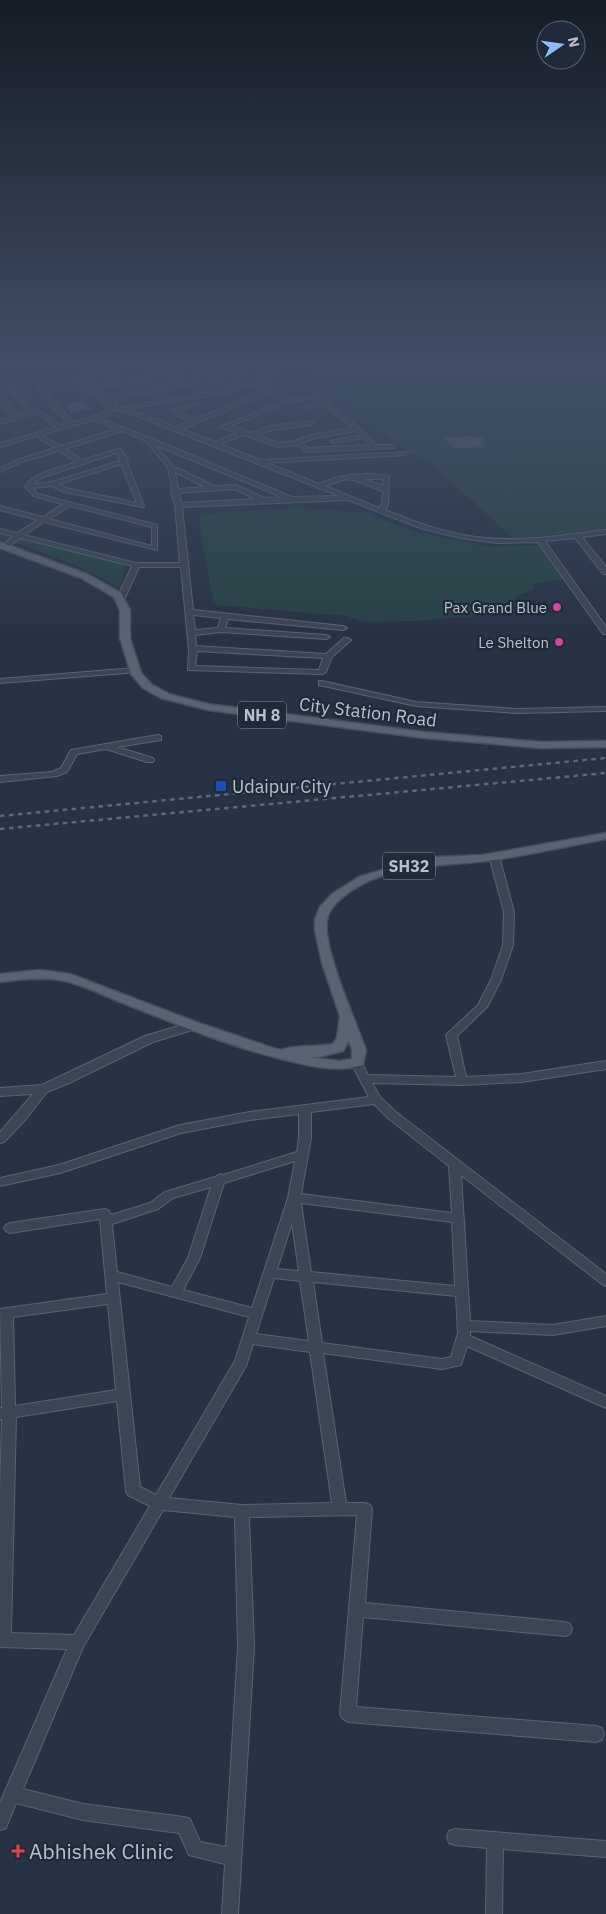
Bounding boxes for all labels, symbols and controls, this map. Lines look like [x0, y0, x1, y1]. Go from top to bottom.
north arrow [536, 20, 586, 70]
text: N [564, 35, 584, 49]
place label: Pax Grand Blue [444, 598, 547, 617]
marker: Pax Grand Blue [551, 601, 563, 613]
place label: Le Shelton [478, 633, 549, 652]
marker: Le Shelton [553, 636, 565, 648]
street label: City Station Road [298, 692, 438, 732]
road number: NH 8 [238, 702, 286, 728]
place label: Udaipur City [232, 775, 331, 798]
marker: Udaipur City [214, 779, 228, 793]
road number: SH32 [383, 852, 435, 879]
place label: Abhishek Clinic [29, 1837, 173, 1865]
marker: Abhishek Clinic [11, 1844, 25, 1858]

